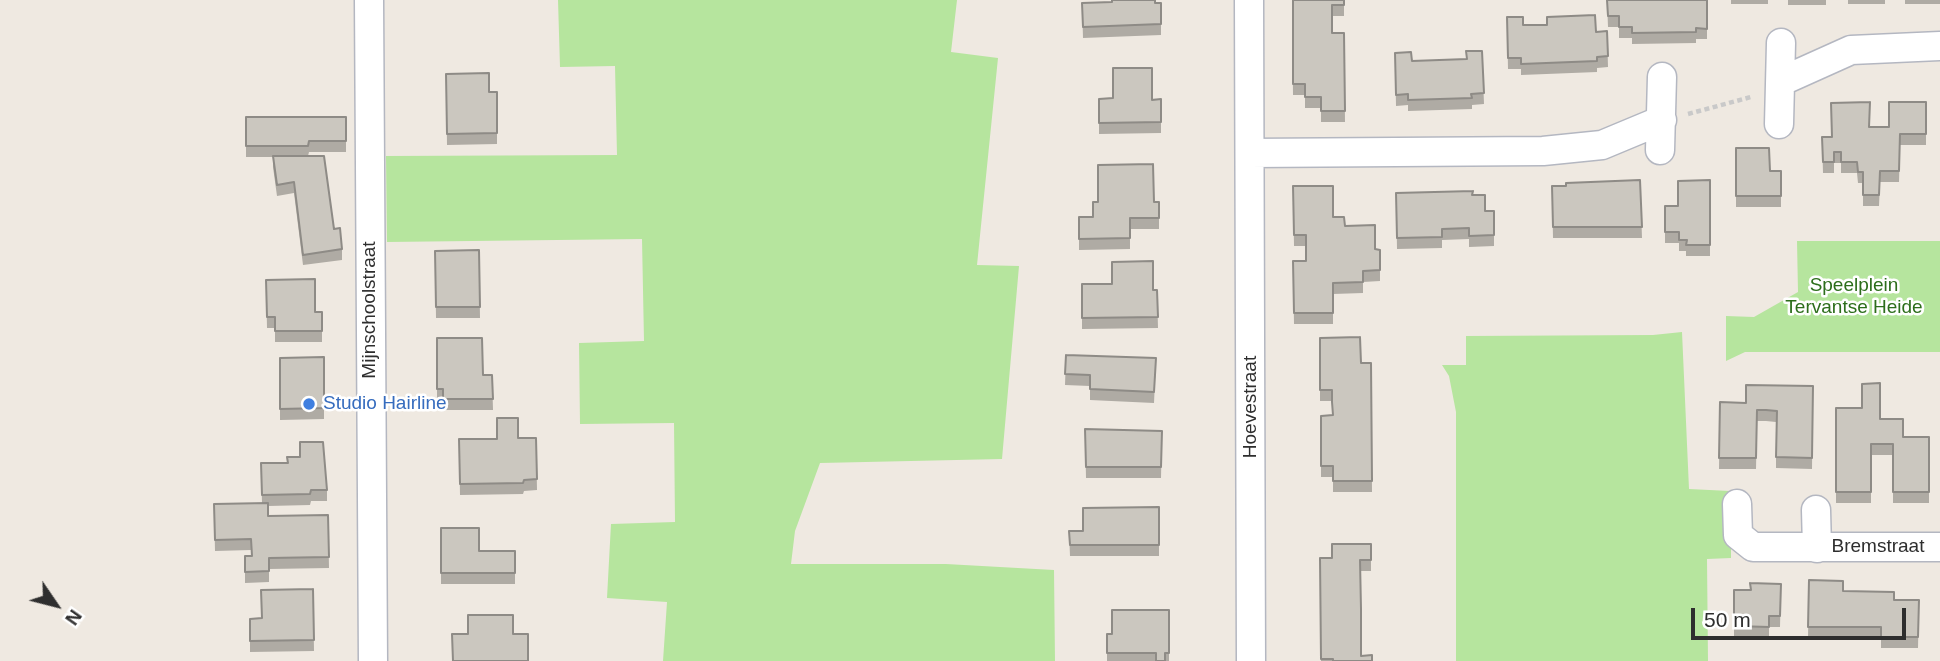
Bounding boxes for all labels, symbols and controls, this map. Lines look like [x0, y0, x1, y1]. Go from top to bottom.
street label: Mijnschoolstraat [359, 241, 381, 379]
park label: Speelplein Tervantse Heide [1785, 275, 1923, 319]
street label: Hoevestraat [1240, 356, 1262, 458]
place label: Studio Hairline [323, 393, 447, 415]
marker: Studio Hairline [301, 396, 317, 412]
street label: Bremstraat [1832, 536, 1924, 558]
north arrow [21, 570, 91, 640]
scale bar [1695, 594, 1910, 638]
text: N [61, 606, 86, 629]
text: 50 m [1704, 608, 1751, 631]

